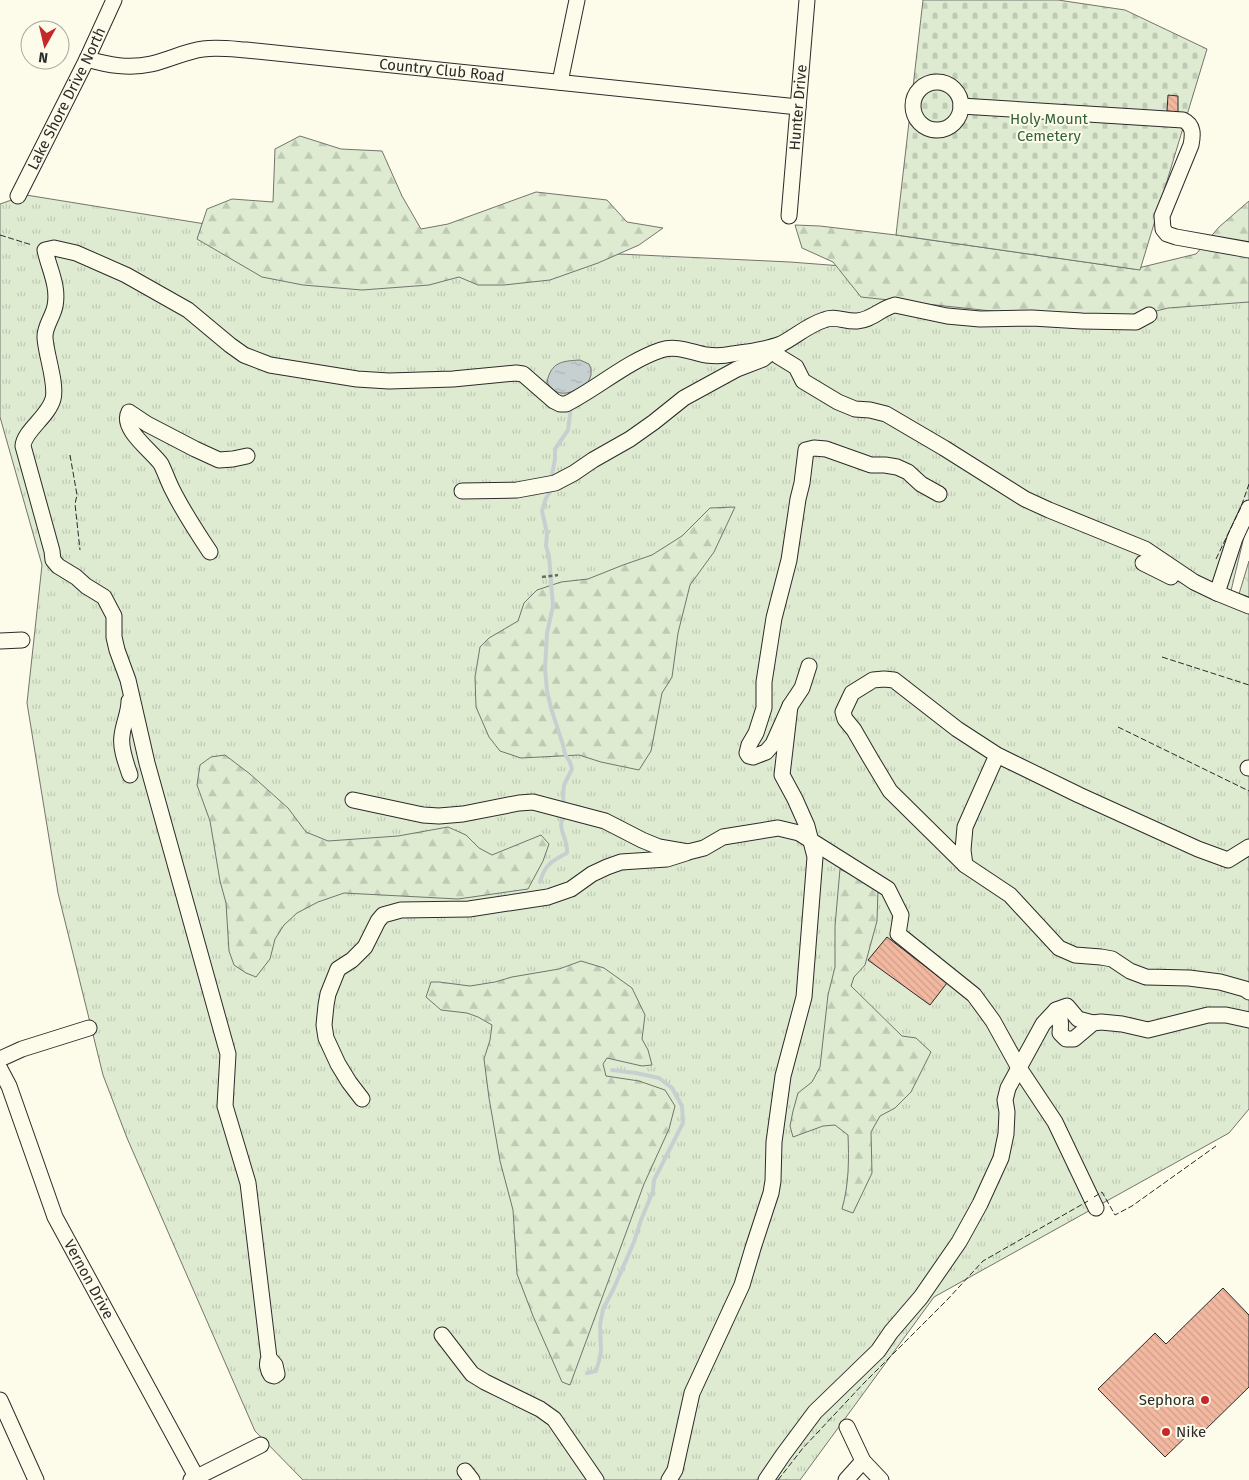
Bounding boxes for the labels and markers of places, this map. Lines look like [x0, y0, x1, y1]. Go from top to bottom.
place label: Sephora [1139, 1391, 1195, 1409]
marker: Sephora [1199, 1394, 1211, 1406]
place label: Nike [1176, 1423, 1206, 1441]
marker: Nike [1160, 1426, 1172, 1438]

